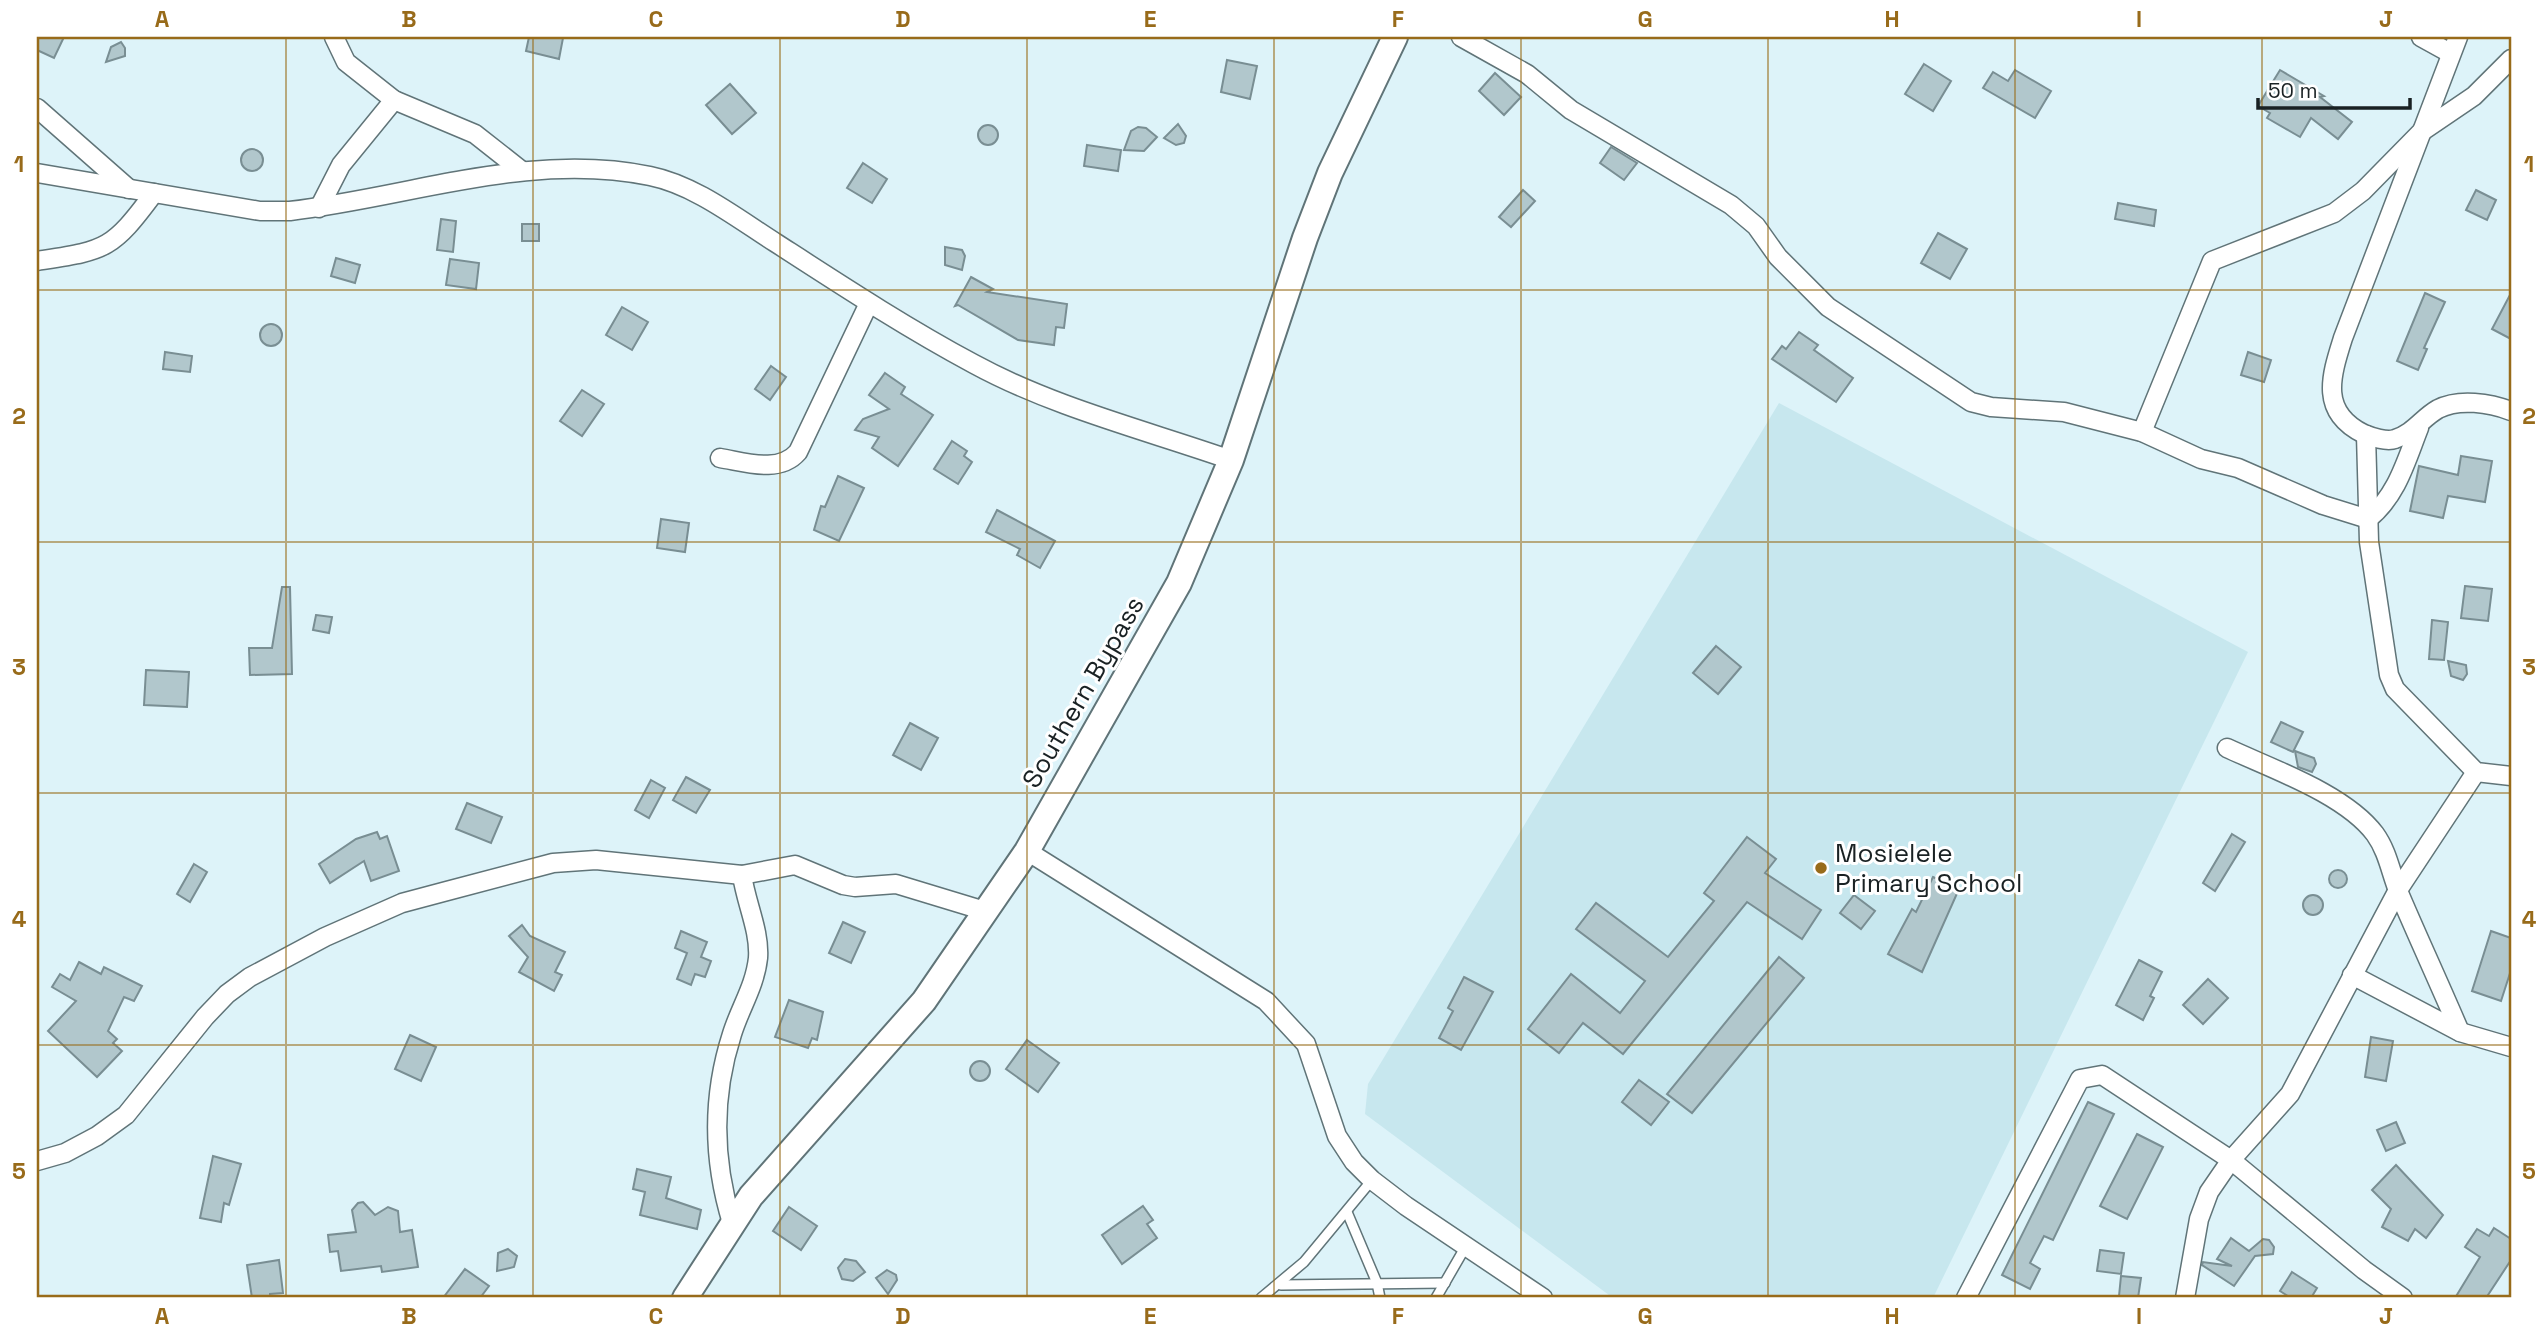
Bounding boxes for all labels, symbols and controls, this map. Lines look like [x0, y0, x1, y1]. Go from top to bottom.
text: A [155, 4, 170, 34]
text: B [401, 4, 417, 34]
text: C [649, 4, 663, 34]
text: D [895, 4, 911, 34]
text: E [1144, 4, 1156, 34]
text: F [1392, 4, 1404, 34]
text: G [1637, 4, 1653, 34]
text: H [1884, 4, 1900, 34]
text: I [2136, 4, 2142, 34]
text: J [2379, 4, 2393, 34]
scale bar [2258, 66, 2410, 110]
text: 50 m [2268, 77, 2318, 104]
text: 1 [14, 149, 24, 179]
text: 1 [2524, 149, 2534, 179]
text: 2 [12, 401, 26, 431]
text: 2 [2522, 401, 2536, 431]
street label: Southern Bypass [1014, 590, 1152, 794]
text: 3 [12, 652, 26, 682]
text: 3 [2522, 652, 2536, 682]
place label: Mosielele Primary School [1835, 836, 2022, 900]
marker: Mosielele Primary School [1813, 860, 1829, 876]
text: 4 [12, 904, 27, 934]
text: 4 [2522, 904, 2537, 934]
text: 5 [12, 1156, 26, 1186]
text: 5 [2522, 1156, 2536, 1186]
text: A [155, 1301, 170, 1331]
text: B [401, 1301, 417, 1331]
text: C [649, 1301, 663, 1331]
text: D [895, 1301, 911, 1331]
text: E [1144, 1301, 1156, 1331]
text: F [1392, 1301, 1404, 1331]
text: G [1637, 1301, 1653, 1331]
text: H [1884, 1301, 1900, 1331]
text: I [2136, 1301, 2142, 1331]
text: J [2379, 1301, 2393, 1331]

